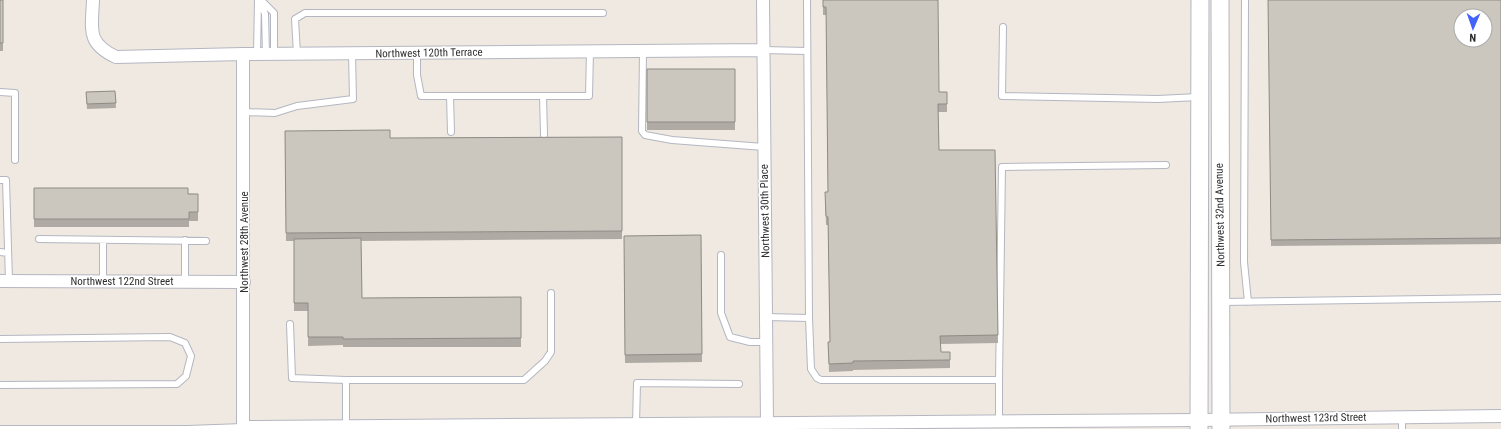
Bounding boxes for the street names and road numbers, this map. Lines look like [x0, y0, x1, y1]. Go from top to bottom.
street label: Northwest 120th Terrace [375, 46, 483, 60]
street label: Northwest 32nd Avenue [1213, 163, 1227, 267]
street label: Northwest 30th Place [758, 164, 772, 258]
street label: Northwest 28th Avenue [238, 191, 251, 293]
street label: Northwest 122nd Street [70, 275, 174, 288]
street label: Northwest 123rd Street [1265, 411, 1367, 425]

